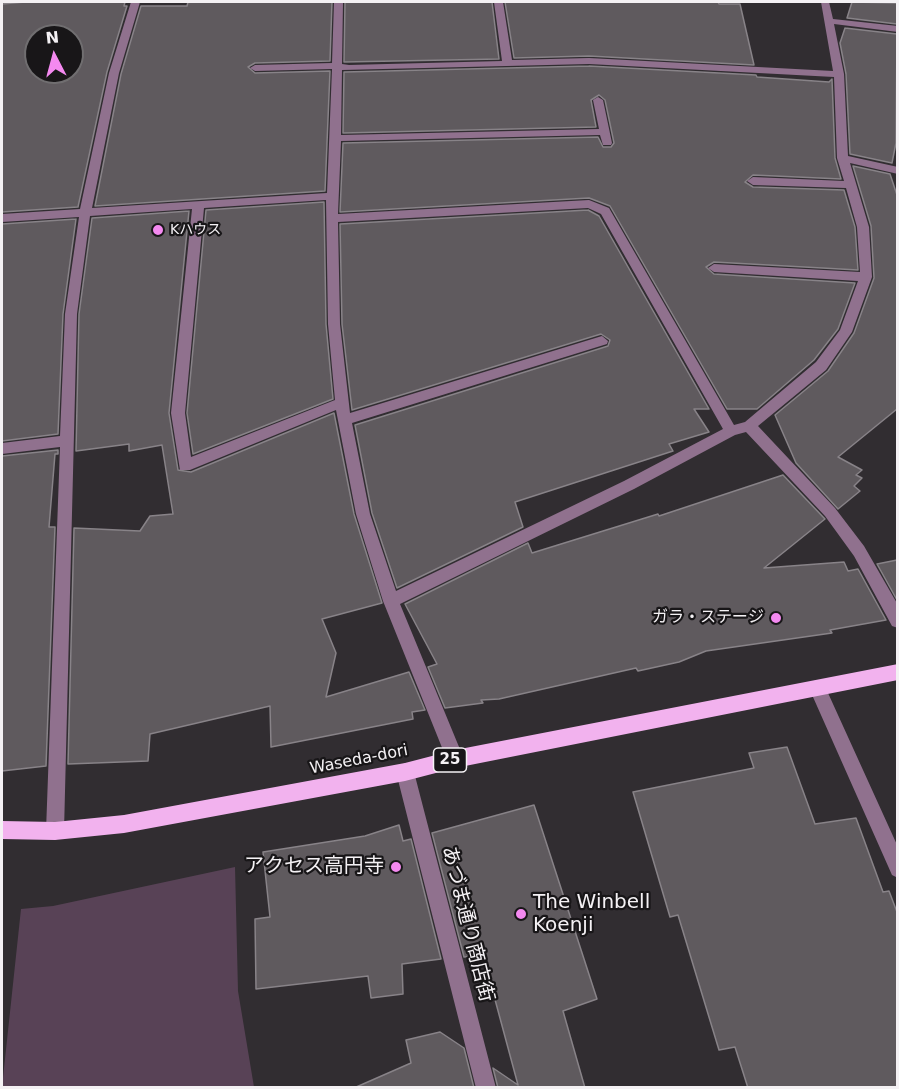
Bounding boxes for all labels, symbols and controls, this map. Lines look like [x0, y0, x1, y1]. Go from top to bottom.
north arrow [24, 24, 84, 84]
text: N [45, 27, 60, 48]
place label: Kハウス [170, 222, 221, 238]
marker: Kハウス [151, 223, 165, 237]
place label: ガラ・ステージ [652, 608, 764, 628]
marker: ガラ・ステージ [769, 611, 783, 625]
street label: Waseda-dori [308, 741, 410, 779]
road number: 25 [434, 748, 466, 772]
street label: あづま通り商店街 [436, 843, 498, 1005]
place label: アクセス高円寺 [244, 855, 384, 879]
marker: アクセス高円寺 [389, 860, 403, 874]
place label: The Winbell Koenji [533, 891, 650, 938]
marker: The Winbell Koenji [514, 907, 528, 921]

